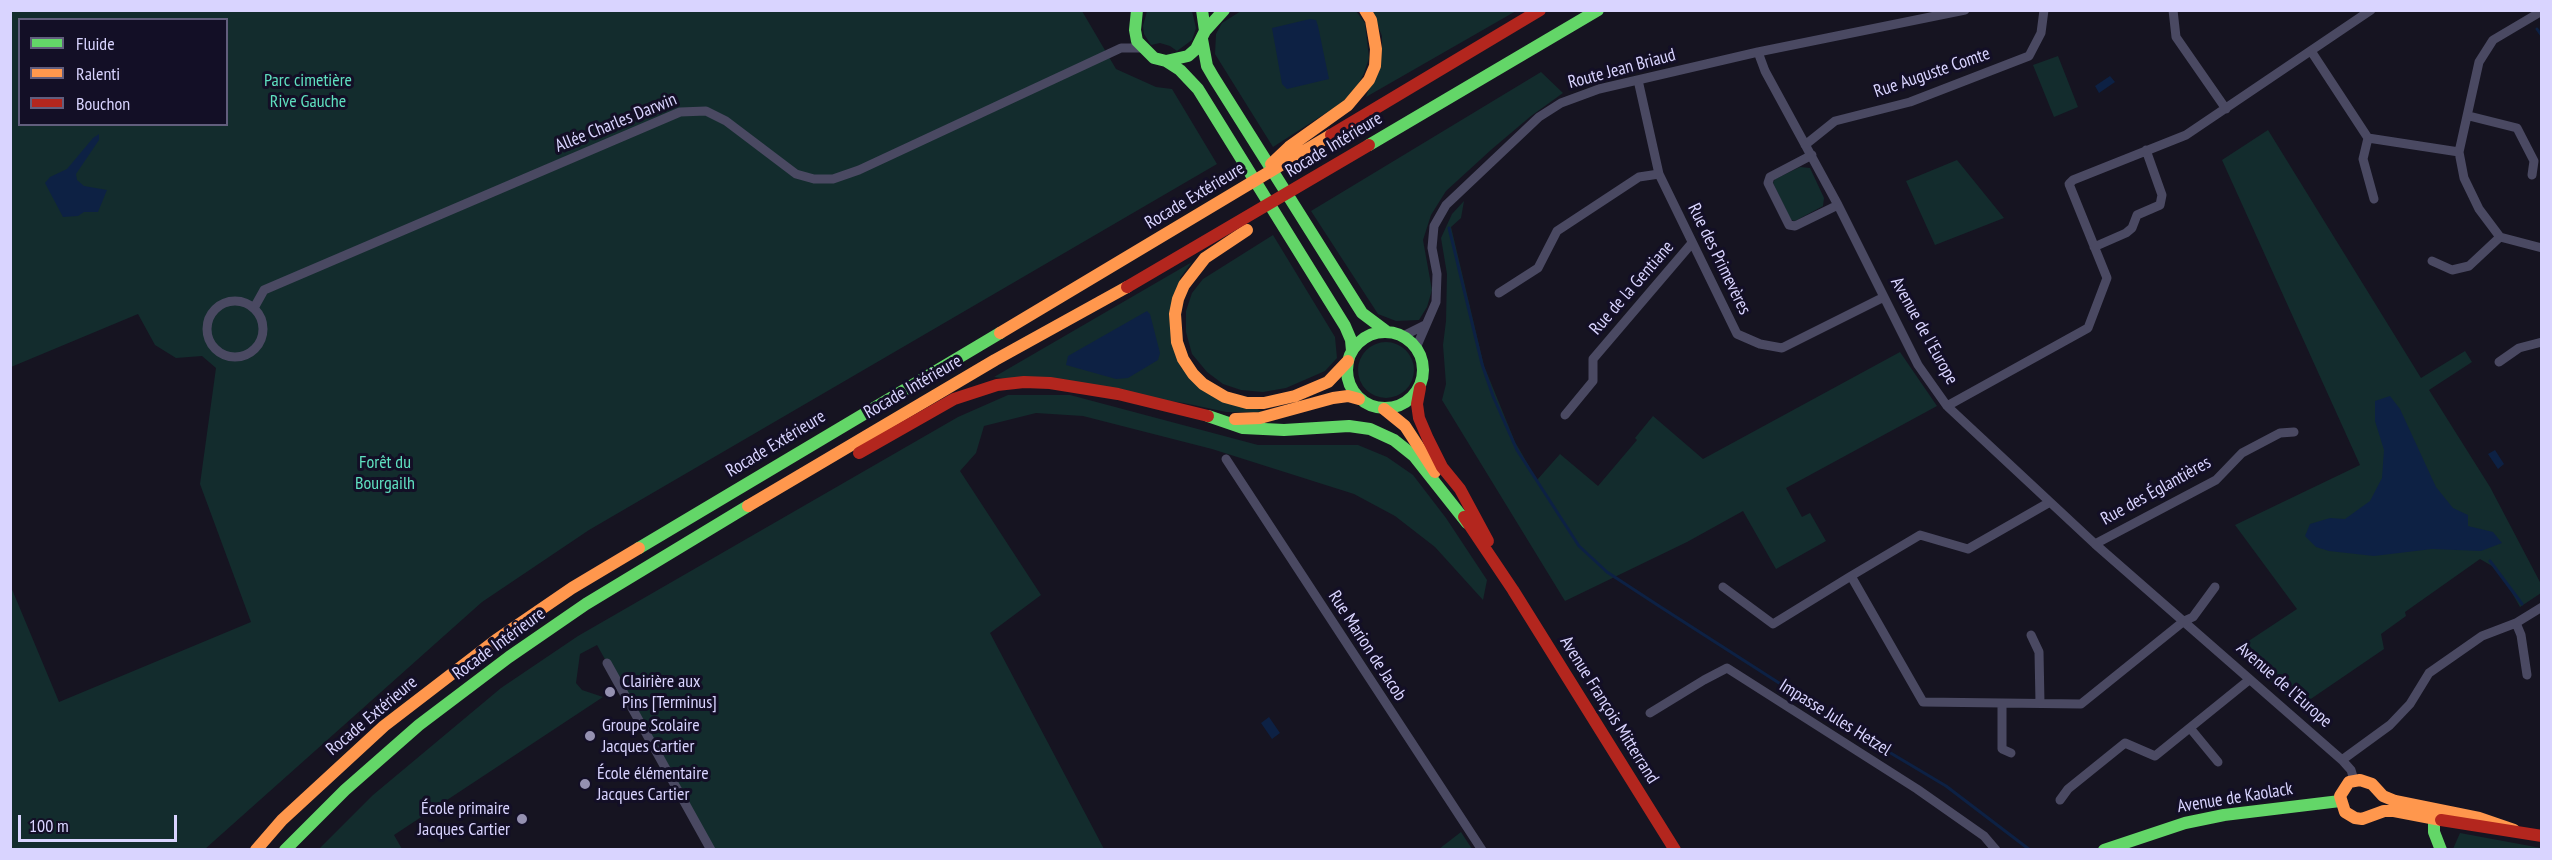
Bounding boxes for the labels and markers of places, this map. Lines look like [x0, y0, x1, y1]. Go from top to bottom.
place label: Clairière aux Pins [Terminus] [622, 671, 717, 714]
marker: Clairière aux Pins [Terminus] [603, 685, 617, 699]
place label: Groupe Scolaire Jacques Cartier [602, 715, 700, 758]
marker: Groupe Scolaire Jacques Cartier [583, 729, 597, 743]
place label: École élémentaire Jacques Cartier [597, 763, 709, 806]
marker: École élémentaire Jacques Cartier [578, 777, 592, 791]
place label: École primaire Jacques Cartier [418, 798, 510, 840]
marker: École primaire Jacques Cartier [515, 812, 529, 826]

